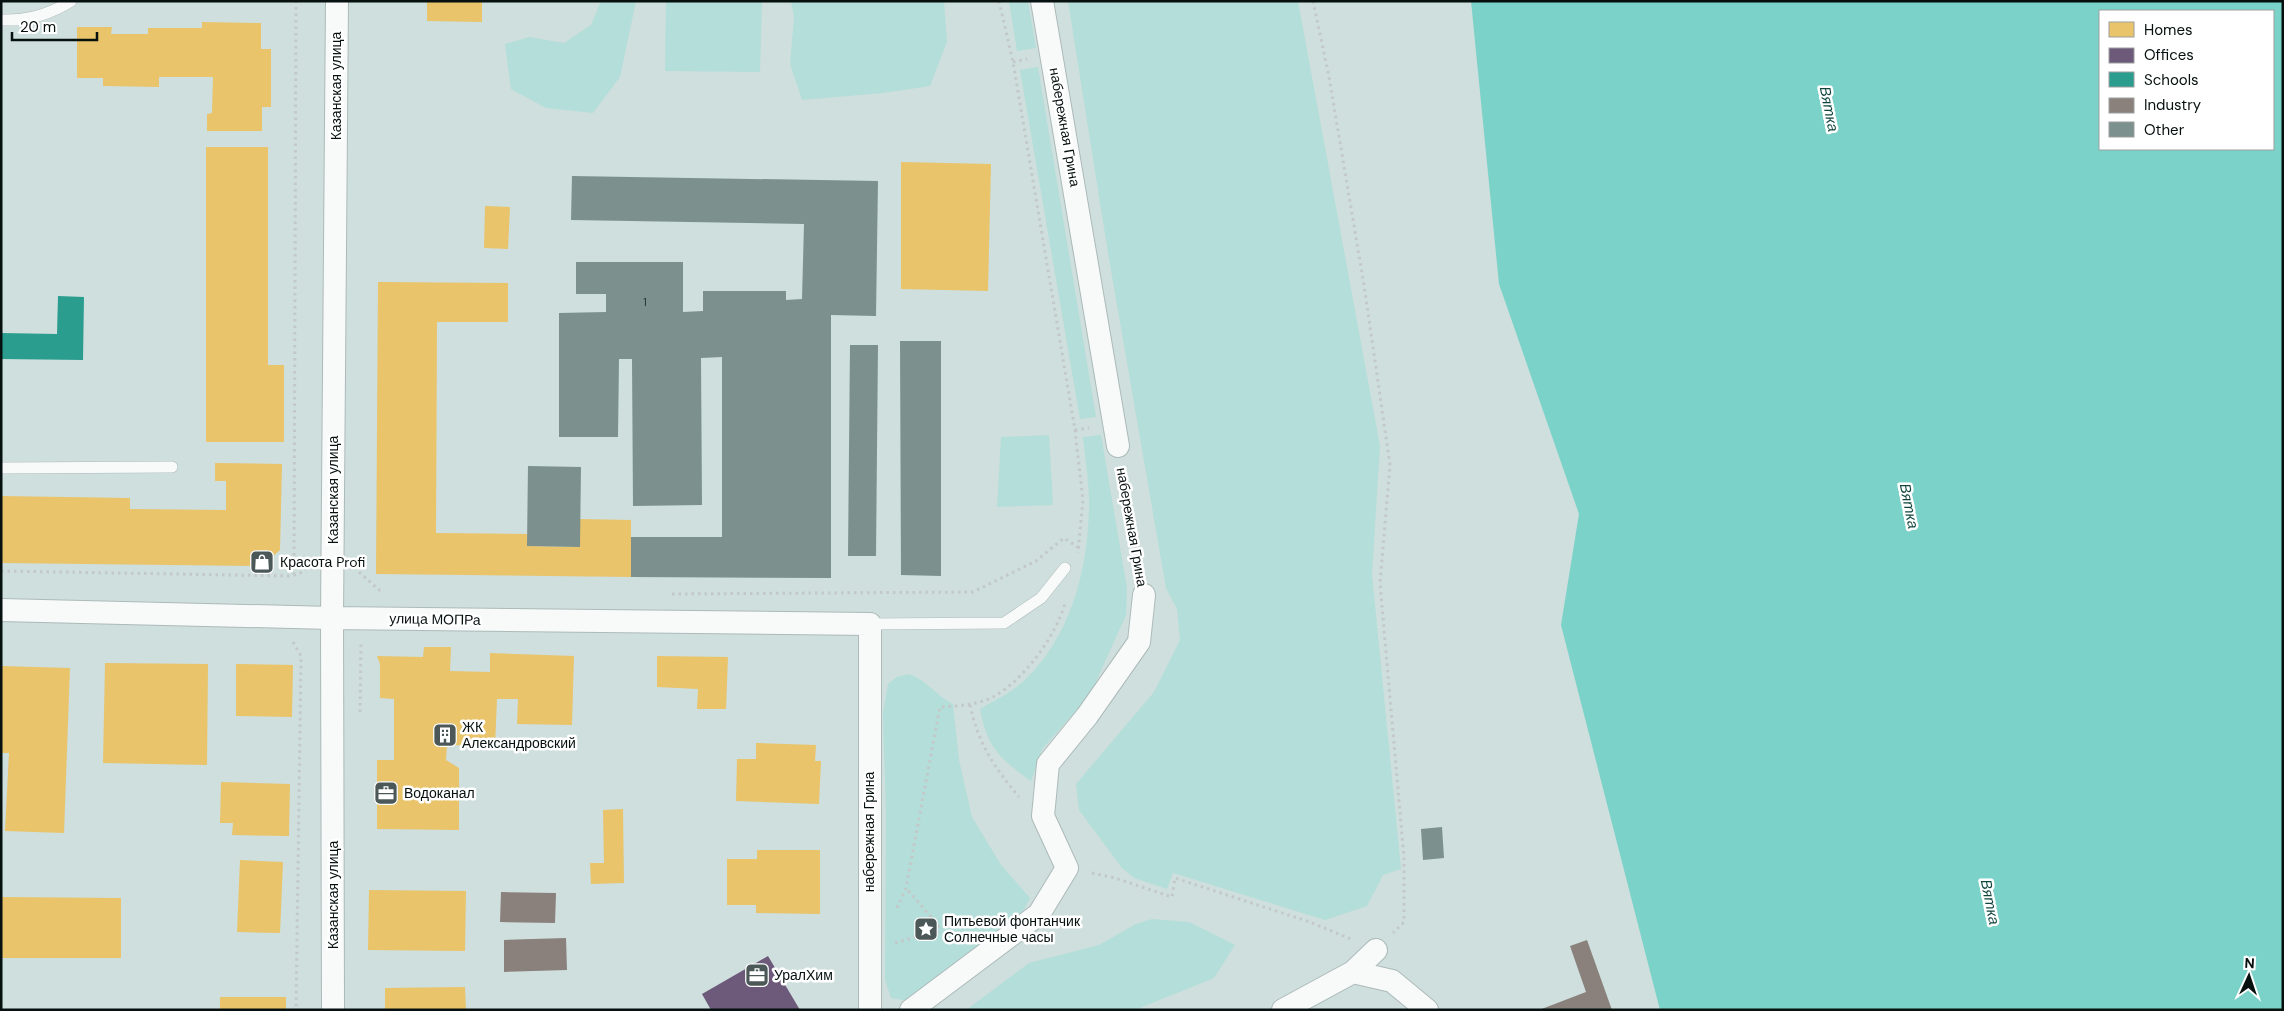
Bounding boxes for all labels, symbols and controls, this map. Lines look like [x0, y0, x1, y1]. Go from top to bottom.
scale bar [12, 10, 98, 42]
legend [2099, 10, 2274, 150]
text: 20 m [20, 17, 56, 37]
text: Homes [2144, 20, 2193, 40]
street label: Казанская улица [327, 31, 345, 140]
text: Offices [2144, 45, 2194, 65]
street label: набережная Грина [1046, 66, 1084, 188]
text: Schools [2144, 70, 2199, 90]
water label: Вятка [1815, 85, 1843, 133]
text: Industry [2144, 95, 2202, 115]
text: Other [2144, 120, 2185, 140]
house number: 1 [643, 295, 647, 309]
street label: Казанская улица [324, 435, 342, 544]
street label: набережная Грина [1113, 466, 1151, 588]
water label: Вятка [1895, 482, 1923, 530]
shop icon: Красота Profi [249, 549, 275, 575]
place label: Красота Profi [280, 553, 365, 571]
street label: улица МОПРа [389, 609, 481, 629]
place label: ЖК Александровский [462, 718, 576, 752]
building icon: ЖК Александровский [432, 722, 458, 748]
street label: набережная Грина [860, 771, 878, 892]
office icon: Водоканал [373, 780, 399, 806]
place label: Водоканал [404, 784, 475, 802]
street label: Казанская улица [324, 840, 342, 949]
water label: Вятка [1976, 878, 2004, 926]
place label: Питьевой фонтанчик Солнечные часы [944, 912, 1081, 946]
place icon: Питьевой фонтанчик Солнечные часы [913, 916, 939, 942]
north arrow [2224, 951, 2274, 1001]
text: N [2244, 954, 2255, 972]
office icon: УралХим [744, 962, 770, 988]
place label: УралХим [774, 966, 833, 984]

